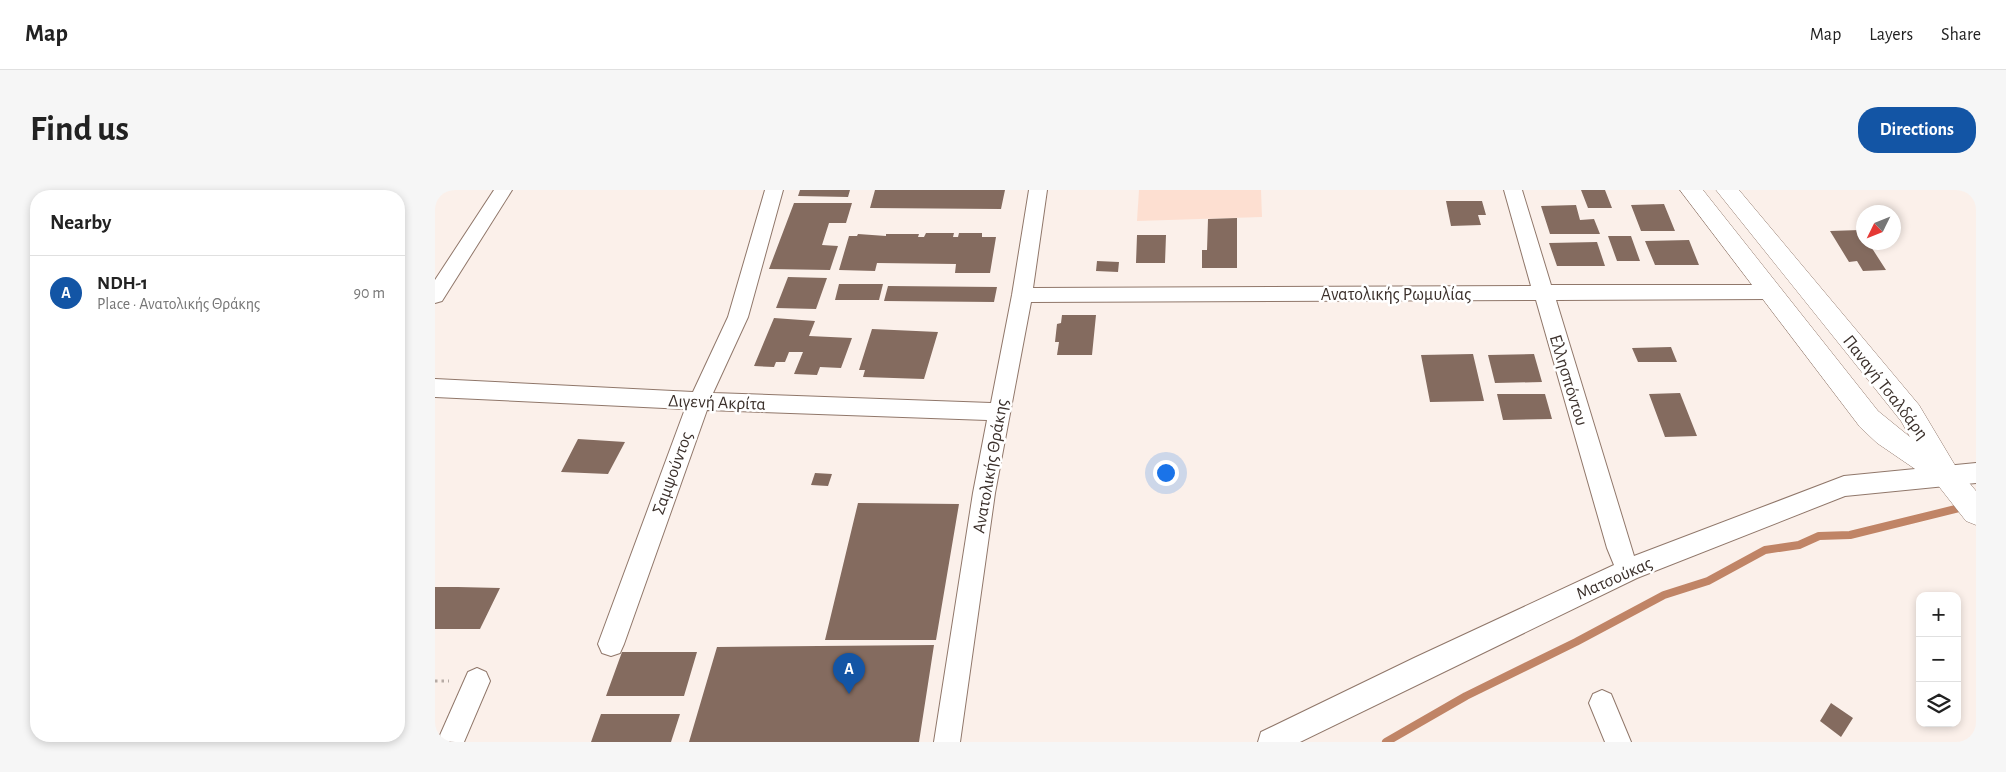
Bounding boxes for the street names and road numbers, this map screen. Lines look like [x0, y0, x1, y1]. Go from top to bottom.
street label: Ανατολικής Ρωμυλίας [1321, 285, 1471, 304]
street label: Παναγή Τσαλδάρη [1839, 332, 1931, 443]
street label: Ελλησπόντου [1546, 333, 1590, 428]
street label: Διγενή Ακρίτα [668, 391, 766, 414]
street label: Ανατολικής Θράκης [970, 398, 1012, 535]
street label: Σαμψούντος [650, 429, 696, 517]
street label: Ματσούκας [1574, 554, 1655, 604]

